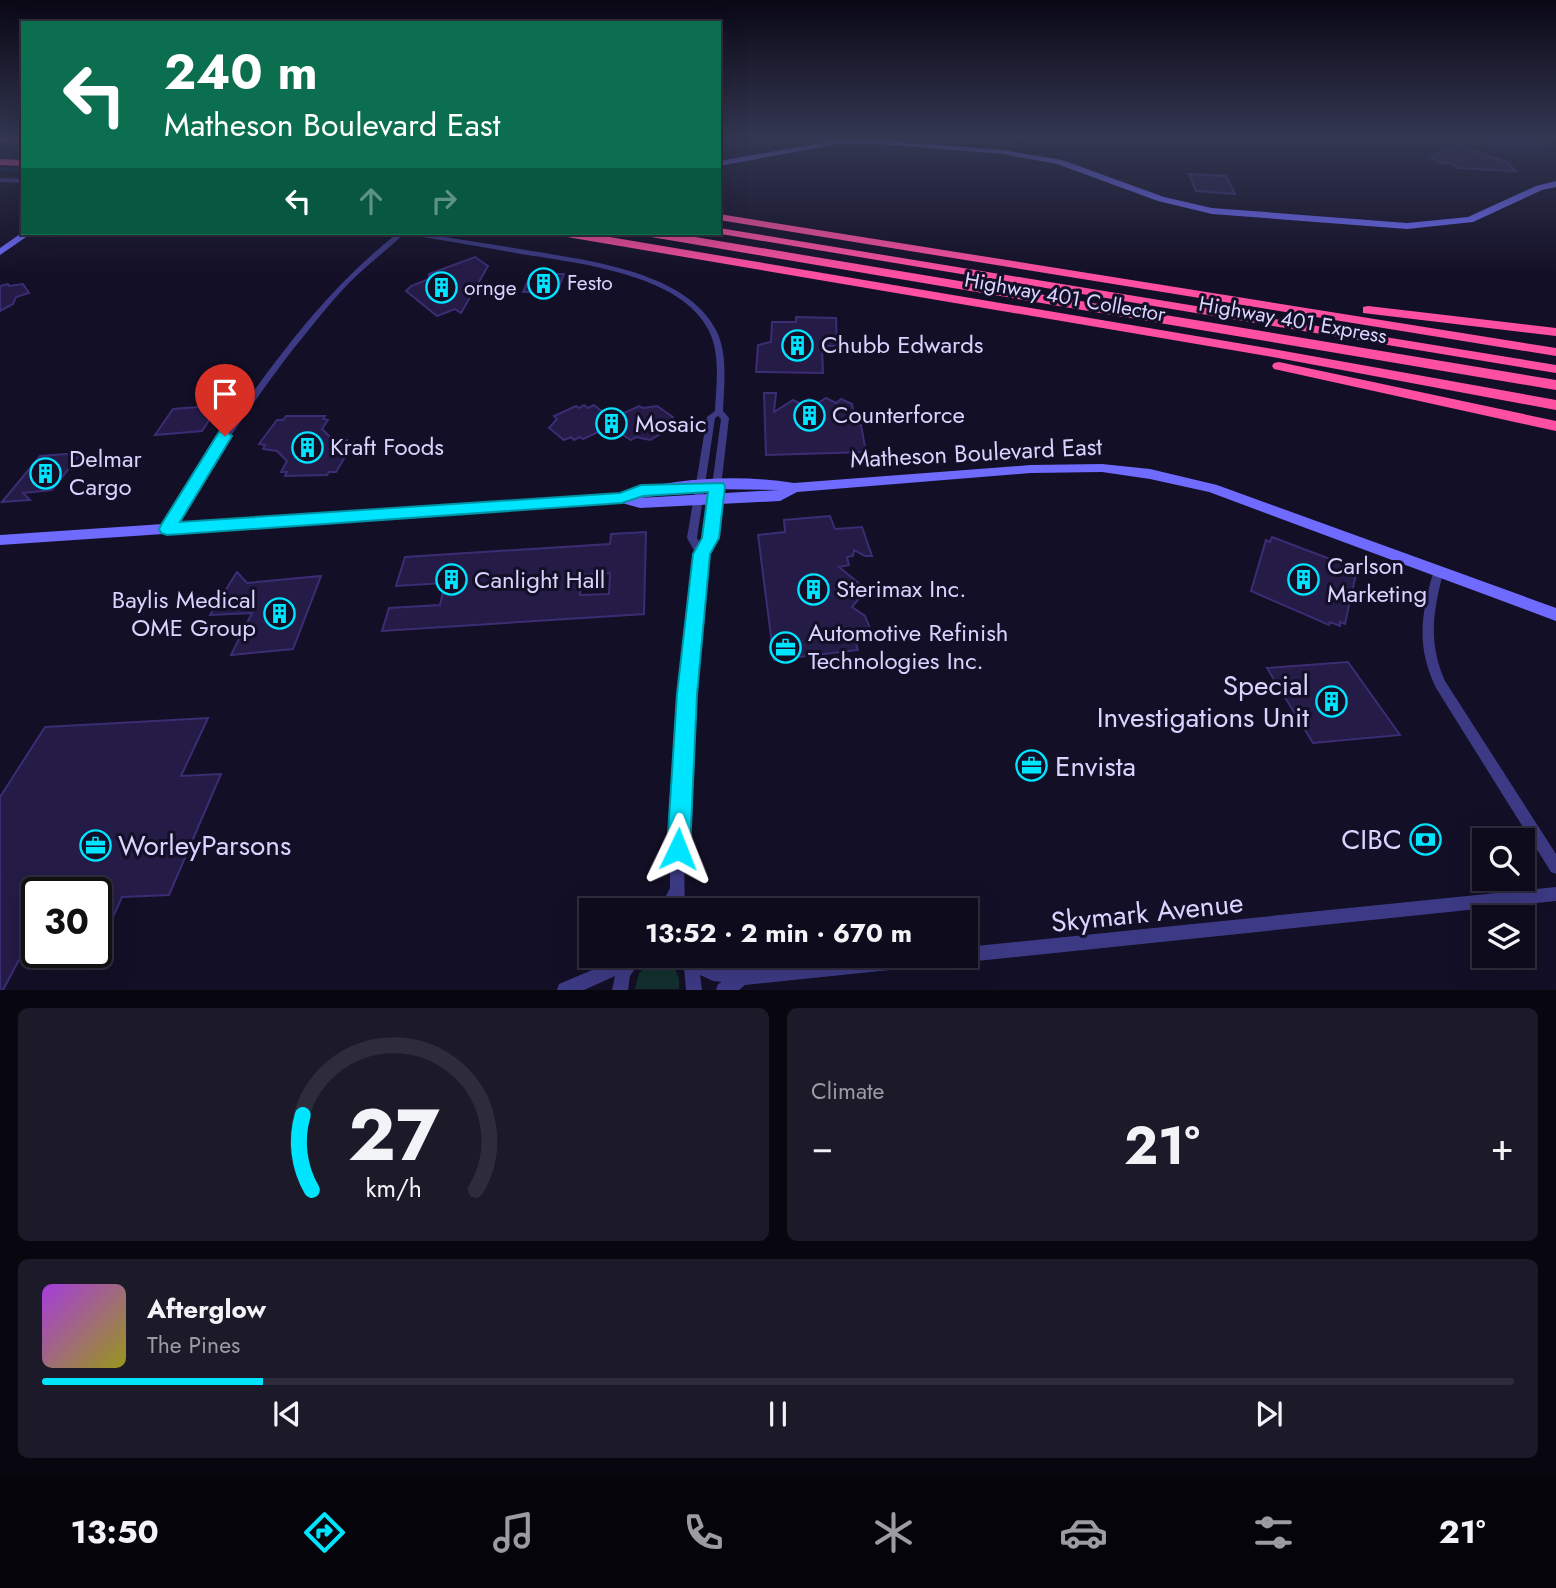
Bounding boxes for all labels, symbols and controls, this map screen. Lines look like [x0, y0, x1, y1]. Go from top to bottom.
text: 240 m [164, 37, 318, 107]
icon: left [49, 49, 140, 140]
text: Matheson Boulevard East [164, 102, 500, 148]
icon: left [279, 182, 317, 220]
icon: ahead [352, 182, 390, 220]
icon: right [425, 182, 463, 220]
street label: Highway 401 Collector [962, 265, 1169, 330]
building icon: Festo [527, 266, 561, 300]
place label: Festo [567, 268, 613, 298]
building icon: ornge [424, 271, 458, 305]
place label: ornge [464, 273, 517, 303]
street label: Highway 401 Express [1196, 289, 1390, 351]
place label: Chubb Edwards [821, 327, 984, 362]
building icon: Chubb Edwards [781, 328, 815, 362]
pin [195, 364, 255, 436]
icon: arrive [206, 375, 244, 413]
place label: Counterforce [832, 397, 965, 432]
building icon: Counterforce [792, 398, 826, 432]
place label: Mosaic [635, 406, 706, 441]
building icon: Mosaic [595, 407, 629, 441]
street label: Matheson Boulevard East [849, 428, 1103, 477]
place label: Kraft Foods [330, 429, 444, 464]
building icon: Kraft Foods [290, 430, 324, 464]
place label: Delmar Cargo [69, 441, 142, 504]
building icon: Delmar Cargo [29, 456, 63, 490]
place label: Carlson Marketing [1327, 548, 1427, 611]
place label: Canlight Hall [474, 562, 605, 597]
building icon: Canlight Hall [434, 563, 468, 597]
building icon: Carlson Marketing [1287, 563, 1321, 597]
place label: Sterimax Inc. [836, 571, 966, 606]
building icon: Sterimax Inc. [796, 572, 830, 606]
place label: Baylis Medical OME Group [112, 582, 256, 645]
building icon: Baylis Medical OME Group [262, 597, 296, 631]
place label: Automotive Refinish Technologies Inc. [808, 615, 1008, 678]
office icon: Automotive Refinish Technologies Inc. [768, 630, 802, 664]
place label: Special Investigations Unit [1097, 665, 1309, 738]
building icon: Special Investigations Unit [1315, 684, 1349, 718]
place label: Envista [1055, 746, 1136, 787]
office icon: Envista [1015, 749, 1049, 783]
position arrow [641, 812, 715, 886]
place label: CIBC [1341, 819, 1402, 860]
bank icon: CIBC [1408, 822, 1442, 856]
place label: WorleyParsons [118, 825, 291, 866]
office icon: WorleyParsons [78, 828, 112, 862]
map controls [1472, 828, 1535, 968]
button: search [1472, 828, 1535, 891]
speed limit sign: 30 [21, 877, 112, 968]
street label: Skymark Avenue [1049, 882, 1245, 943]
button: layers [1472, 905, 1535, 968]
text: 13:52 · 2 min · 670 m [645, 914, 912, 952]
text: Climate [811, 1074, 884, 1108]
text: 27 [348, 1083, 439, 1188]
text: 21° [1124, 1108, 1200, 1184]
text: − [811, 1119, 833, 1174]
text: + [1491, 1119, 1514, 1174]
text: km/h [365, 1170, 422, 1206]
text: Afterglow [147, 1290, 266, 1328]
text: The Pines [147, 1328, 240, 1362]
icon: previous [268, 1395, 306, 1433]
icon: pause [759, 1395, 797, 1433]
icon: next [1250, 1395, 1288, 1433]
icon: directions [300, 1508, 349, 1557]
icon: music [489, 1508, 538, 1557]
icon: phone [679, 1508, 728, 1557]
icon: climate [869, 1508, 918, 1557]
icon: car [1059, 1508, 1108, 1557]
icon: filters [1249, 1508, 1298, 1557]
text: 13:50 [70, 1509, 159, 1555]
text: 21° [1439, 1509, 1486, 1555]

